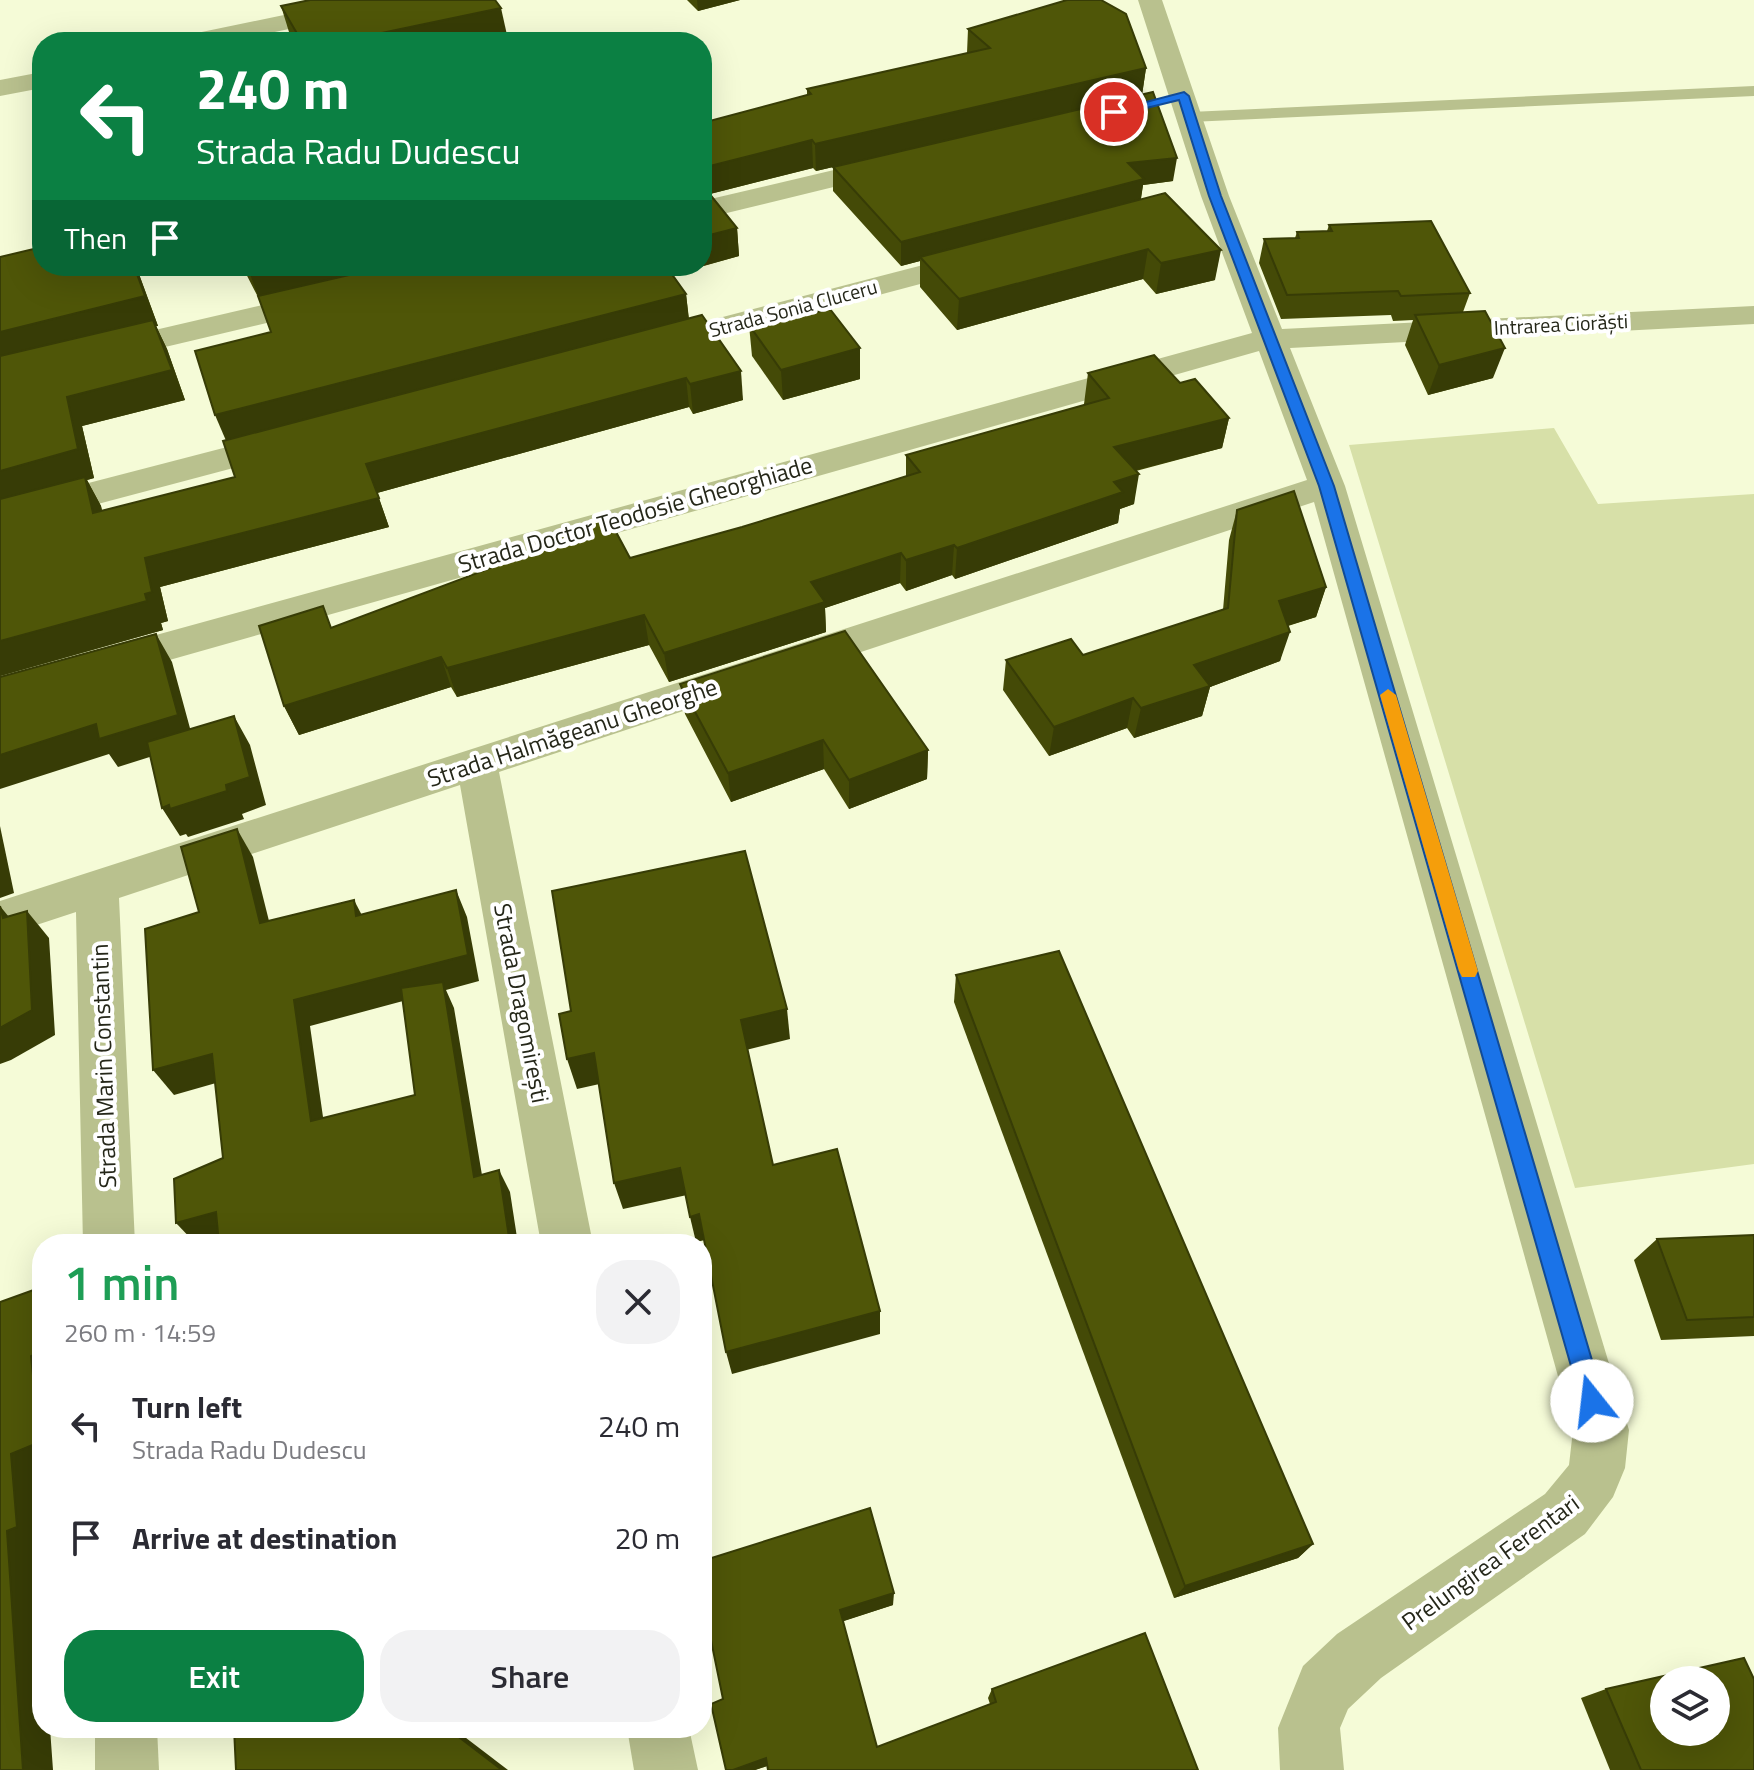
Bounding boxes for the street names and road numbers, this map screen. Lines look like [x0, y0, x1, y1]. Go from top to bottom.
street label: Strada Sonia Cluceru [705, 271, 881, 345]
street label: Intrarea Ciorăști [1493, 305, 1629, 343]
street label: Strada Doctor Teodosie Gheorghiade [454, 446, 816, 582]
street label: Strada Halmăgeanu Gheorghe [422, 668, 722, 796]
street label: Strada Dragomirești [485, 900, 559, 1106]
street label: Strada Marin Constantin [81, 943, 125, 1189]
street label: Prelungirea Ferentari [1394, 1485, 1586, 1639]

